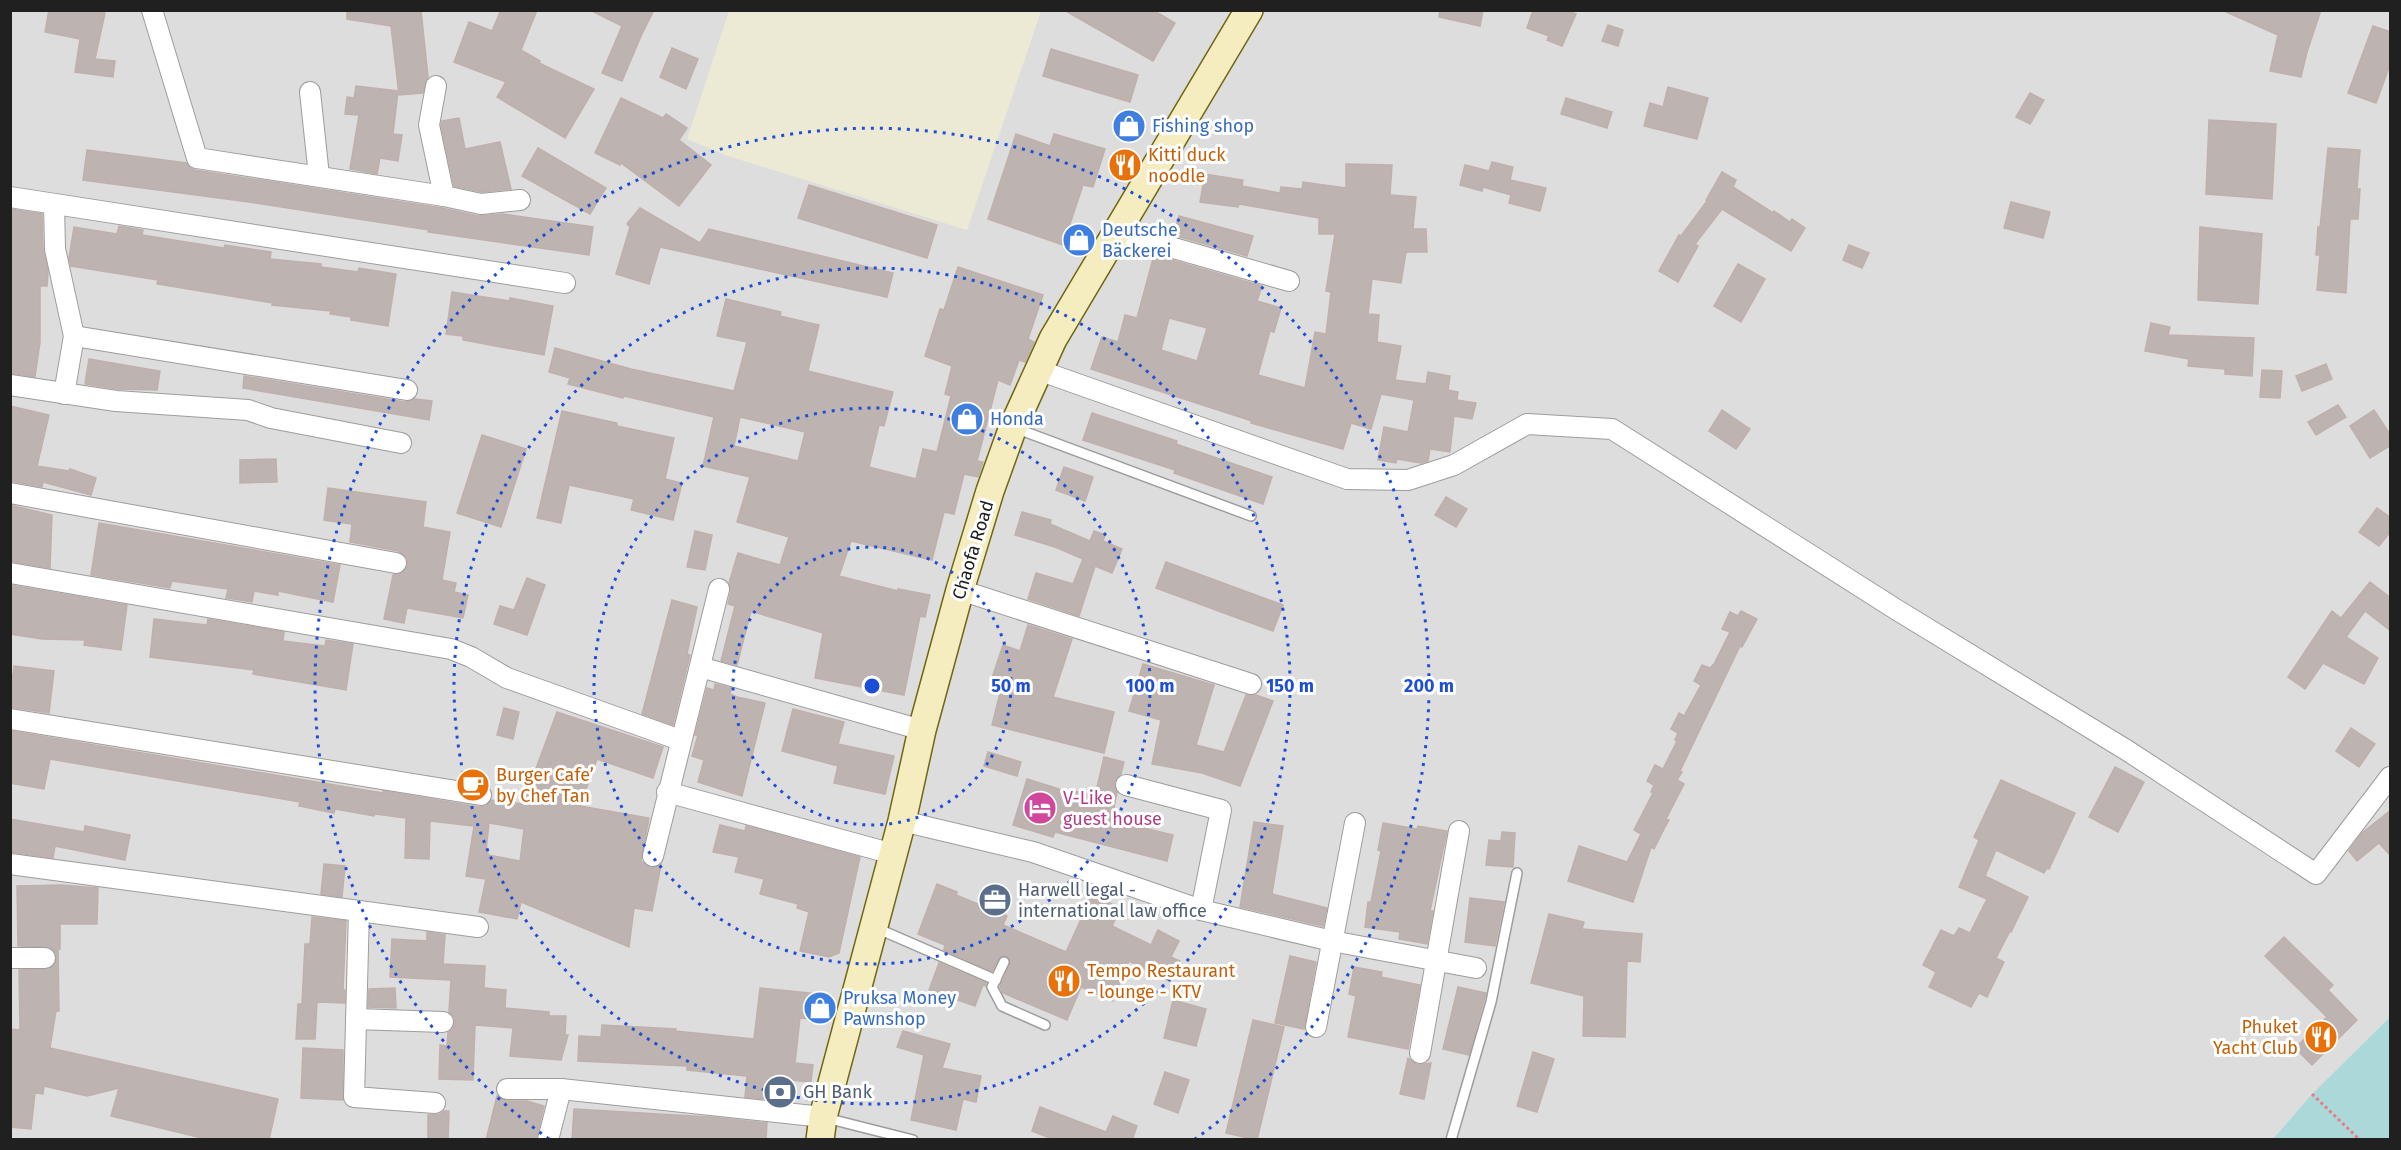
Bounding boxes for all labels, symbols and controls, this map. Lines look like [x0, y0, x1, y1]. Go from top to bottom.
shop icon: Fishing shop [1111, 108, 1147, 144]
place label: Fishing shop [1152, 115, 1254, 137]
place label: Kitti duck noodle [1148, 144, 1226, 187]
restaurant icon: Kitti duck noodle [1107, 147, 1143, 183]
place label: Deutsche Bäckerei [1102, 219, 1178, 262]
shop icon: Deutsche Bäckerei [1061, 222, 1097, 258]
shop icon: Honda [949, 401, 985, 437]
place label: Honda [990, 408, 1044, 430]
street label: Chaofa Road [948, 498, 998, 602]
text: 50 m [991, 675, 1031, 697]
text: 100 m [1126, 675, 1174, 697]
text: 150 m [1266, 675, 1314, 697]
text: 200 m [1404, 675, 1454, 697]
centre of rings [862, 676, 882, 696]
place label: Burger Cafe’ by Chef Tan [496, 764, 594, 807]
cafe icon: Burger Cafe’ by Chef Tan [455, 767, 491, 803]
place label: V-Like guest house [1063, 787, 1162, 830]
hotel icon: V-Like guest house [1022, 790, 1058, 826]
place label: Harwell legal - international law office [1018, 879, 1207, 922]
office icon: Harwell legal - international law office [977, 882, 1013, 918]
place label: Tempo Restaurant - lounge - KTV [1087, 960, 1236, 1003]
restaurant icon: Tempo Restaurant - lounge - KTV [1046, 963, 1082, 999]
place label: Pruksa Money Pawnshop [843, 987, 956, 1030]
shop icon: Pruksa Money Pawnshop [802, 990, 838, 1026]
place label: Phuket Yacht Club [2213, 1016, 2299, 1059]
restaurant icon: Phuket Yacht Club [2303, 1019, 2339, 1055]
bank icon: GH Bank [762, 1074, 798, 1110]
place label: GH Bank [803, 1081, 873, 1103]

